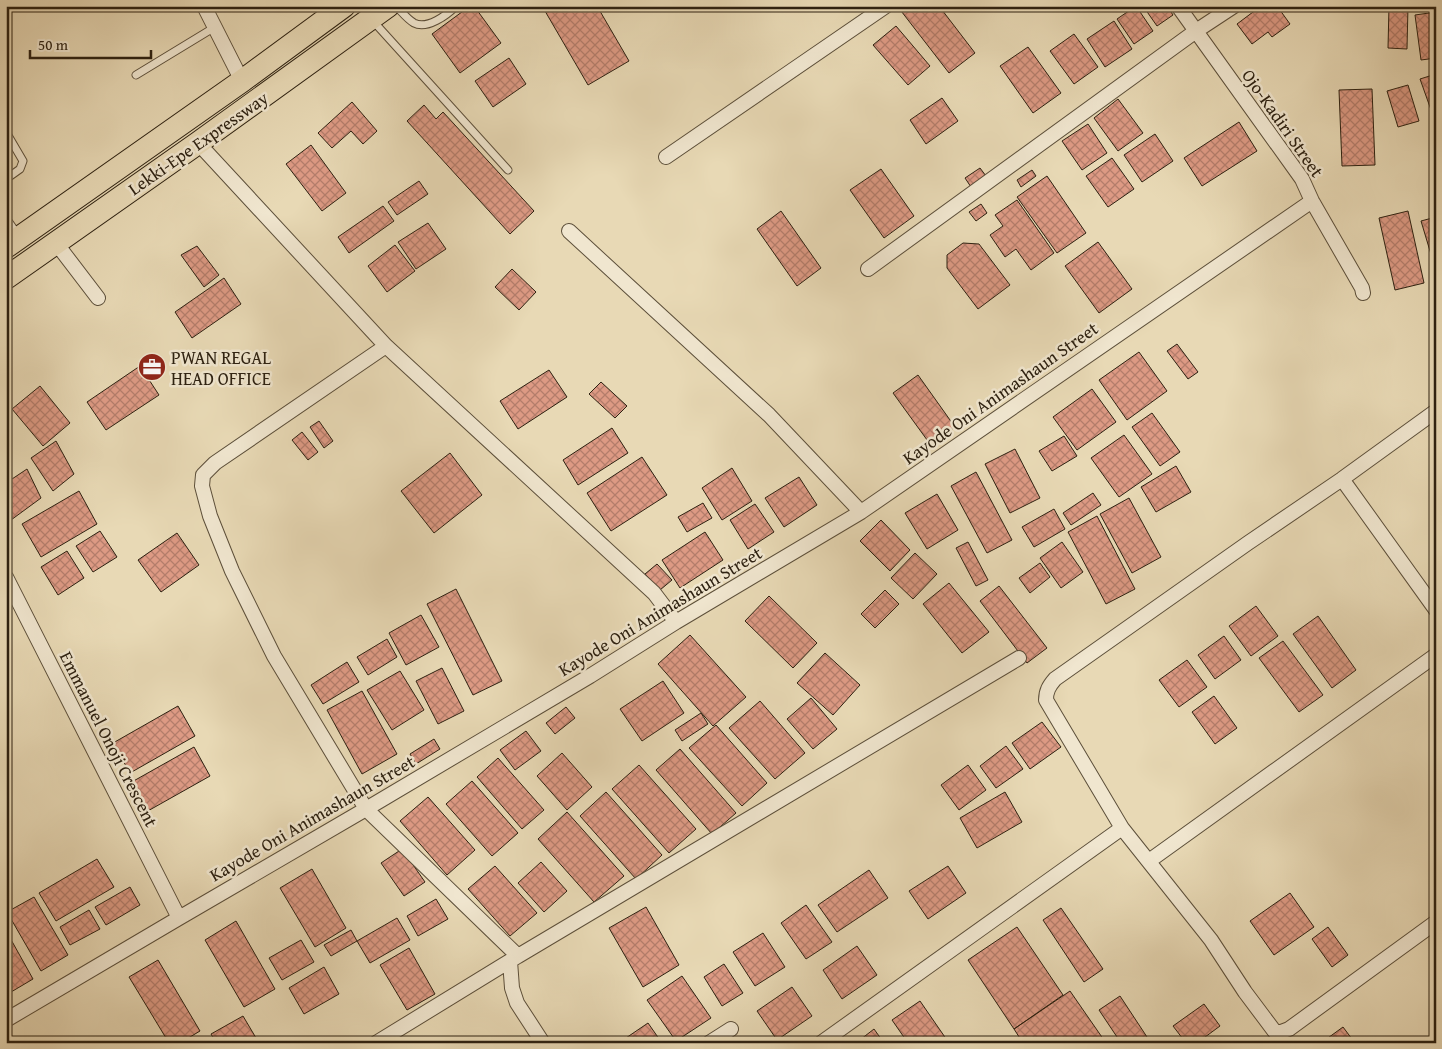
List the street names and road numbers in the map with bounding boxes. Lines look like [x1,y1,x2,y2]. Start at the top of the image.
street label: Ojo-Kadiri Street [1236,63,1331,183]
street label: Lekki-Epe Expressway [122,84,274,202]
street label: Kayode Oni Animashaun Street [897,315,1104,471]
street label: Kayode Oni Animashaun Street [553,539,768,683]
street label: Emmanuel Onoji Crescent [53,647,165,832]
street label: Kayode Oni Animashaun Street [204,748,420,888]

